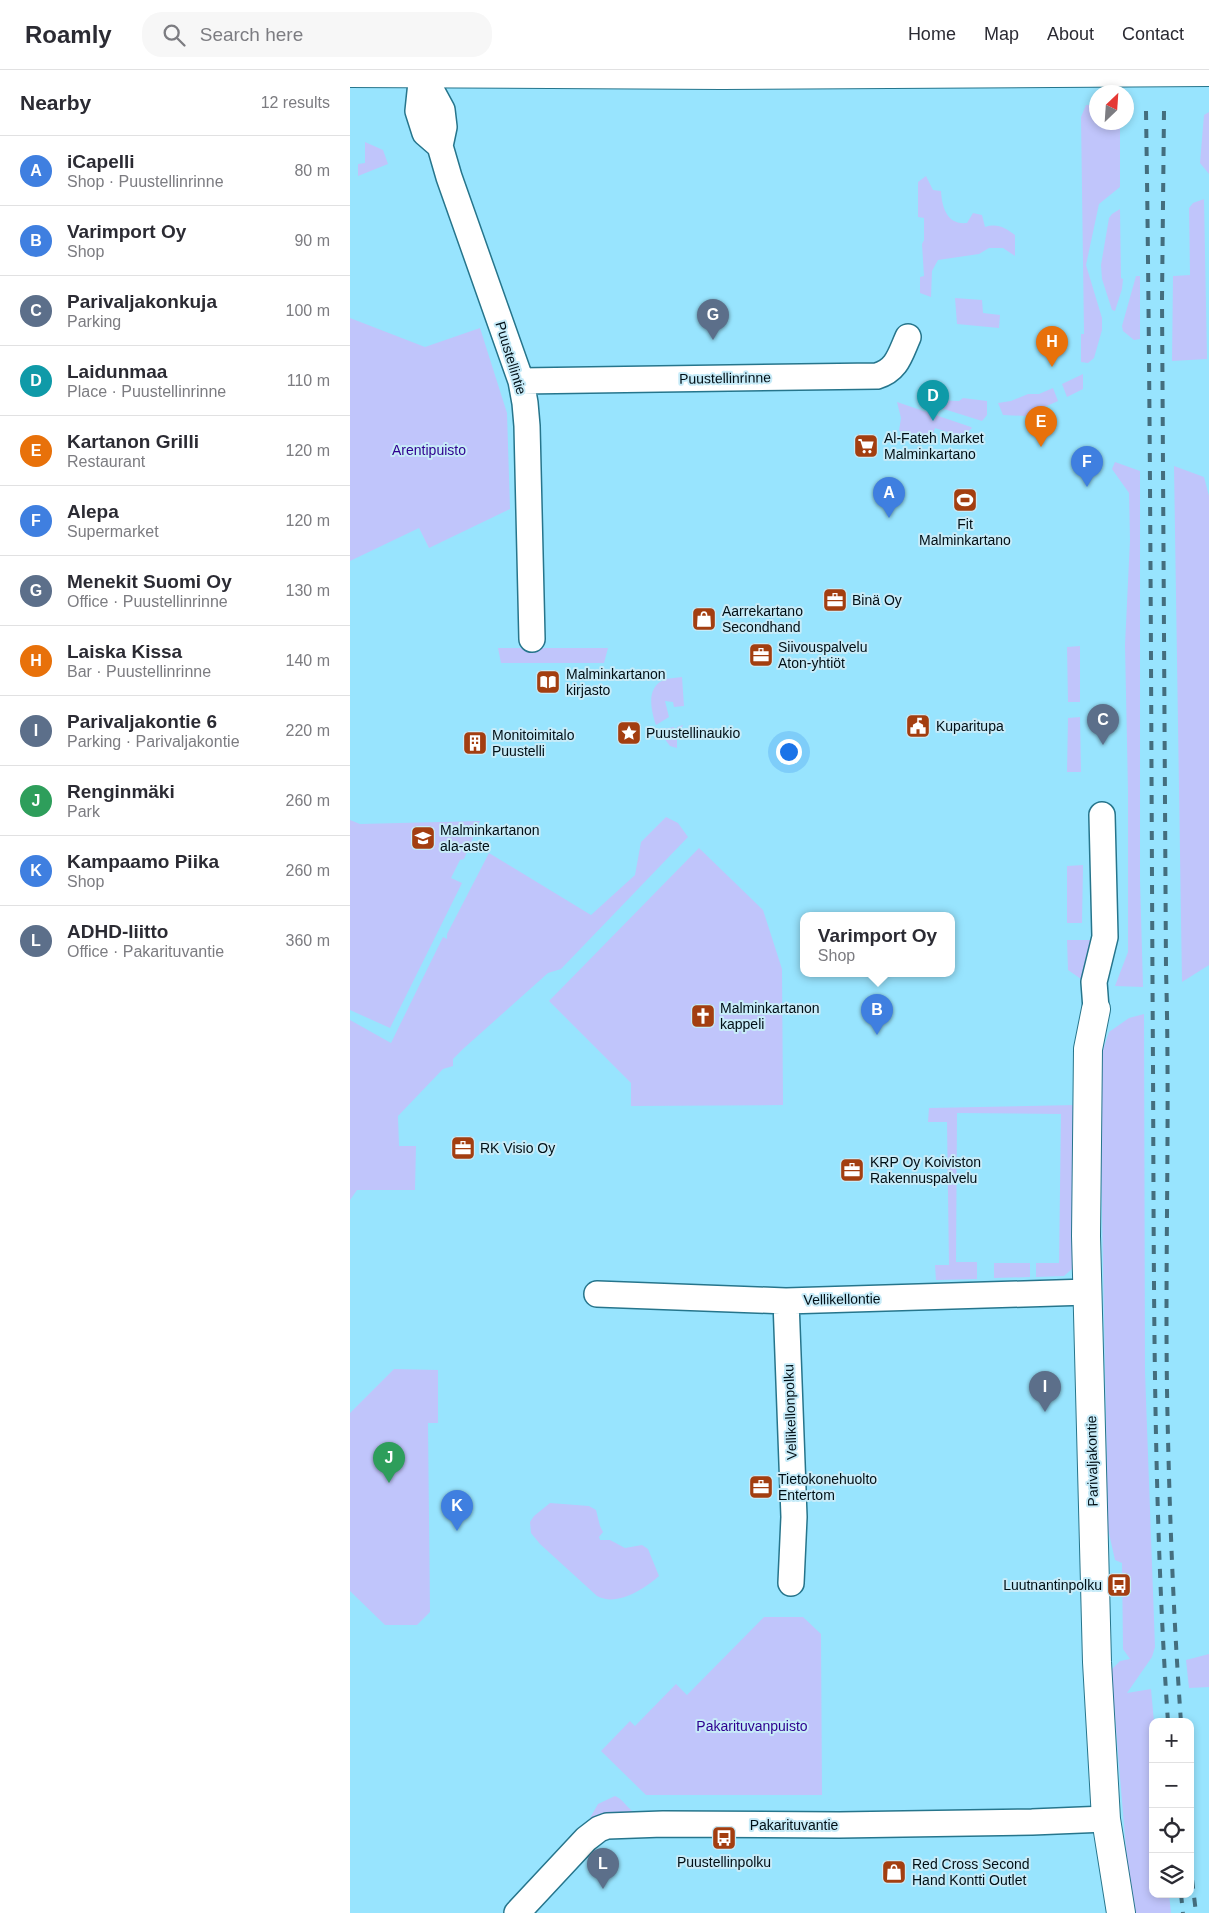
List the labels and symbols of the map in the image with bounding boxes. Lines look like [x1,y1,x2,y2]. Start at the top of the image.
north arrow [1089,85,1134,130]
pin: G [697,299,729,340]
street label: Puustellintie [492,320,530,397]
pin: H [1036,326,1068,367]
street label: Puustellinrinne [679,369,771,387]
pin: D [917,380,949,421]
pin: E [1025,406,1057,447]
place label: Al-Fateh Market Malminkartano [884,430,984,462]
supermarket icon: Al-Fateh Market Malminkartano [853,433,879,459]
park label: Arentipuisto [392,442,466,458]
pin: F [1071,446,1103,487]
pin: A [873,477,905,518]
sports icon: Fit Malminkartano [952,487,978,513]
place label: Fit Malminkartano [919,516,1011,548]
office icon: Binä Oy [822,587,848,613]
place label: Binä Oy [852,592,902,608]
place label: Aarrekartano Secondhand [722,603,803,635]
shop icon: Aarrekartano Secondhand [691,606,717,632]
place label: Siivouspalvelu Aton-yhtiöt [778,639,868,671]
office icon: Siivouspalvelu Aton-yhtiöt [748,642,774,668]
place label: Malminkartanon kirjasto [566,666,666,698]
library icon: Malminkartanon kirjasto [535,669,561,695]
pin: C [1087,704,1119,745]
public building icon: Kuparitupa [905,713,931,739]
place label: Kuparitupa [936,718,1004,734]
place icon: Puustellinaukio [616,720,642,746]
place label: Puustellinaukio [646,725,740,741]
place label: Monitoimitalo Puustelli [492,727,575,759]
building icon: Monitoimitalo Puustelli [462,730,488,756]
your location [776,739,802,765]
place label: Malminkartanon ala-aste [440,822,540,854]
school or university icon: Malminkartanon ala-aste [410,825,436,851]
pin: B [861,994,893,1035]
place label: Malminkartanon kappeli [720,1000,820,1032]
church icon: Malminkartanon kappeli [690,1003,716,1029]
office icon: RK Visio Oy [450,1135,476,1161]
place label: RK Visio Oy [480,1140,555,1156]
place label: KRP Oy Koiviston Rakennuspalvelu [870,1154,981,1186]
office icon: KRP Oy Koiviston Rakennuspalvelu [839,1157,865,1183]
street label: Vellikellontie [803,1290,881,1308]
street label: Vellikellonpolku [780,1364,800,1460]
pin: I [1029,1371,1061,1412]
street label: Parivaljakontie [1083,1415,1101,1507]
pin: J [373,1442,405,1483]
place label: Tietokonehuolto Entertom [778,1471,877,1503]
office icon: Tietokonehuolto Entertom [748,1474,774,1500]
pin: K [441,1490,473,1531]
bus stop icon: Luutnantinpolku [1106,1572,1132,1598]
place label: Luutnantinpolku [1003,1577,1102,1593]
park label: Pakarituvanpuisto [696,1718,808,1734]
street label: Pakarituvantie [750,1817,839,1833]
bus stop icon: Puustellinpolku [711,1825,737,1851]
pin: L [587,1848,619,1889]
place label: Puustellinpolku [677,1854,771,1870]
place label: Red Cross Second Hand Kontti Outlet [912,1856,1030,1888]
shop icon: Red Cross Second Hand Kontti Outlet [881,1859,907,1885]

